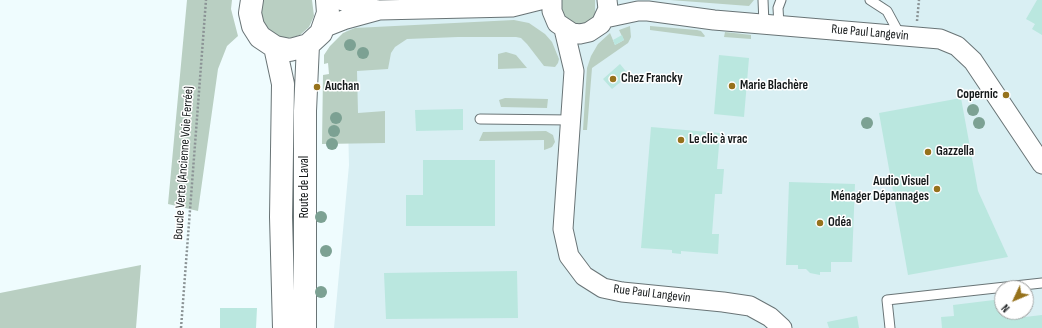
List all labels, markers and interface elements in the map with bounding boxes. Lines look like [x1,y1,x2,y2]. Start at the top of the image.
street label: Rue Paul Langevin [831,22,909,44]
place label: Chez Francky [621,71,683,87]
marker: Chez Francky [608,74,618,84]
place label: Marie Blachère [740,78,808,94]
place label: Auchan [325,79,359,95]
marker: Marie Blachère [727,81,737,91]
marker: Auchan [312,82,322,92]
street label: Boucle Verte (Ancienne Voie Ferrée) [171,86,197,240]
place label: Copernic [957,87,998,103]
marker: Copernic [1001,90,1011,100]
place label: Le clic à vrac [689,132,747,148]
marker: Le clic à vrac [676,135,686,145]
place label: Gazzella [936,144,974,160]
marker: Gazzella [923,147,933,157]
street label: Route de Laval [297,156,313,218]
place label: Audio Visuel Ménager Dépannages [831,174,929,205]
marker: Audio Visuel Ménager Dépannages [932,184,942,194]
place label: Odéa [828,215,851,231]
marker: Odéa [815,218,825,228]
north arrow [994,280,1034,320]
street label: Rue Paul Langevin [613,282,691,306]
text: N [999,301,1012,315]

